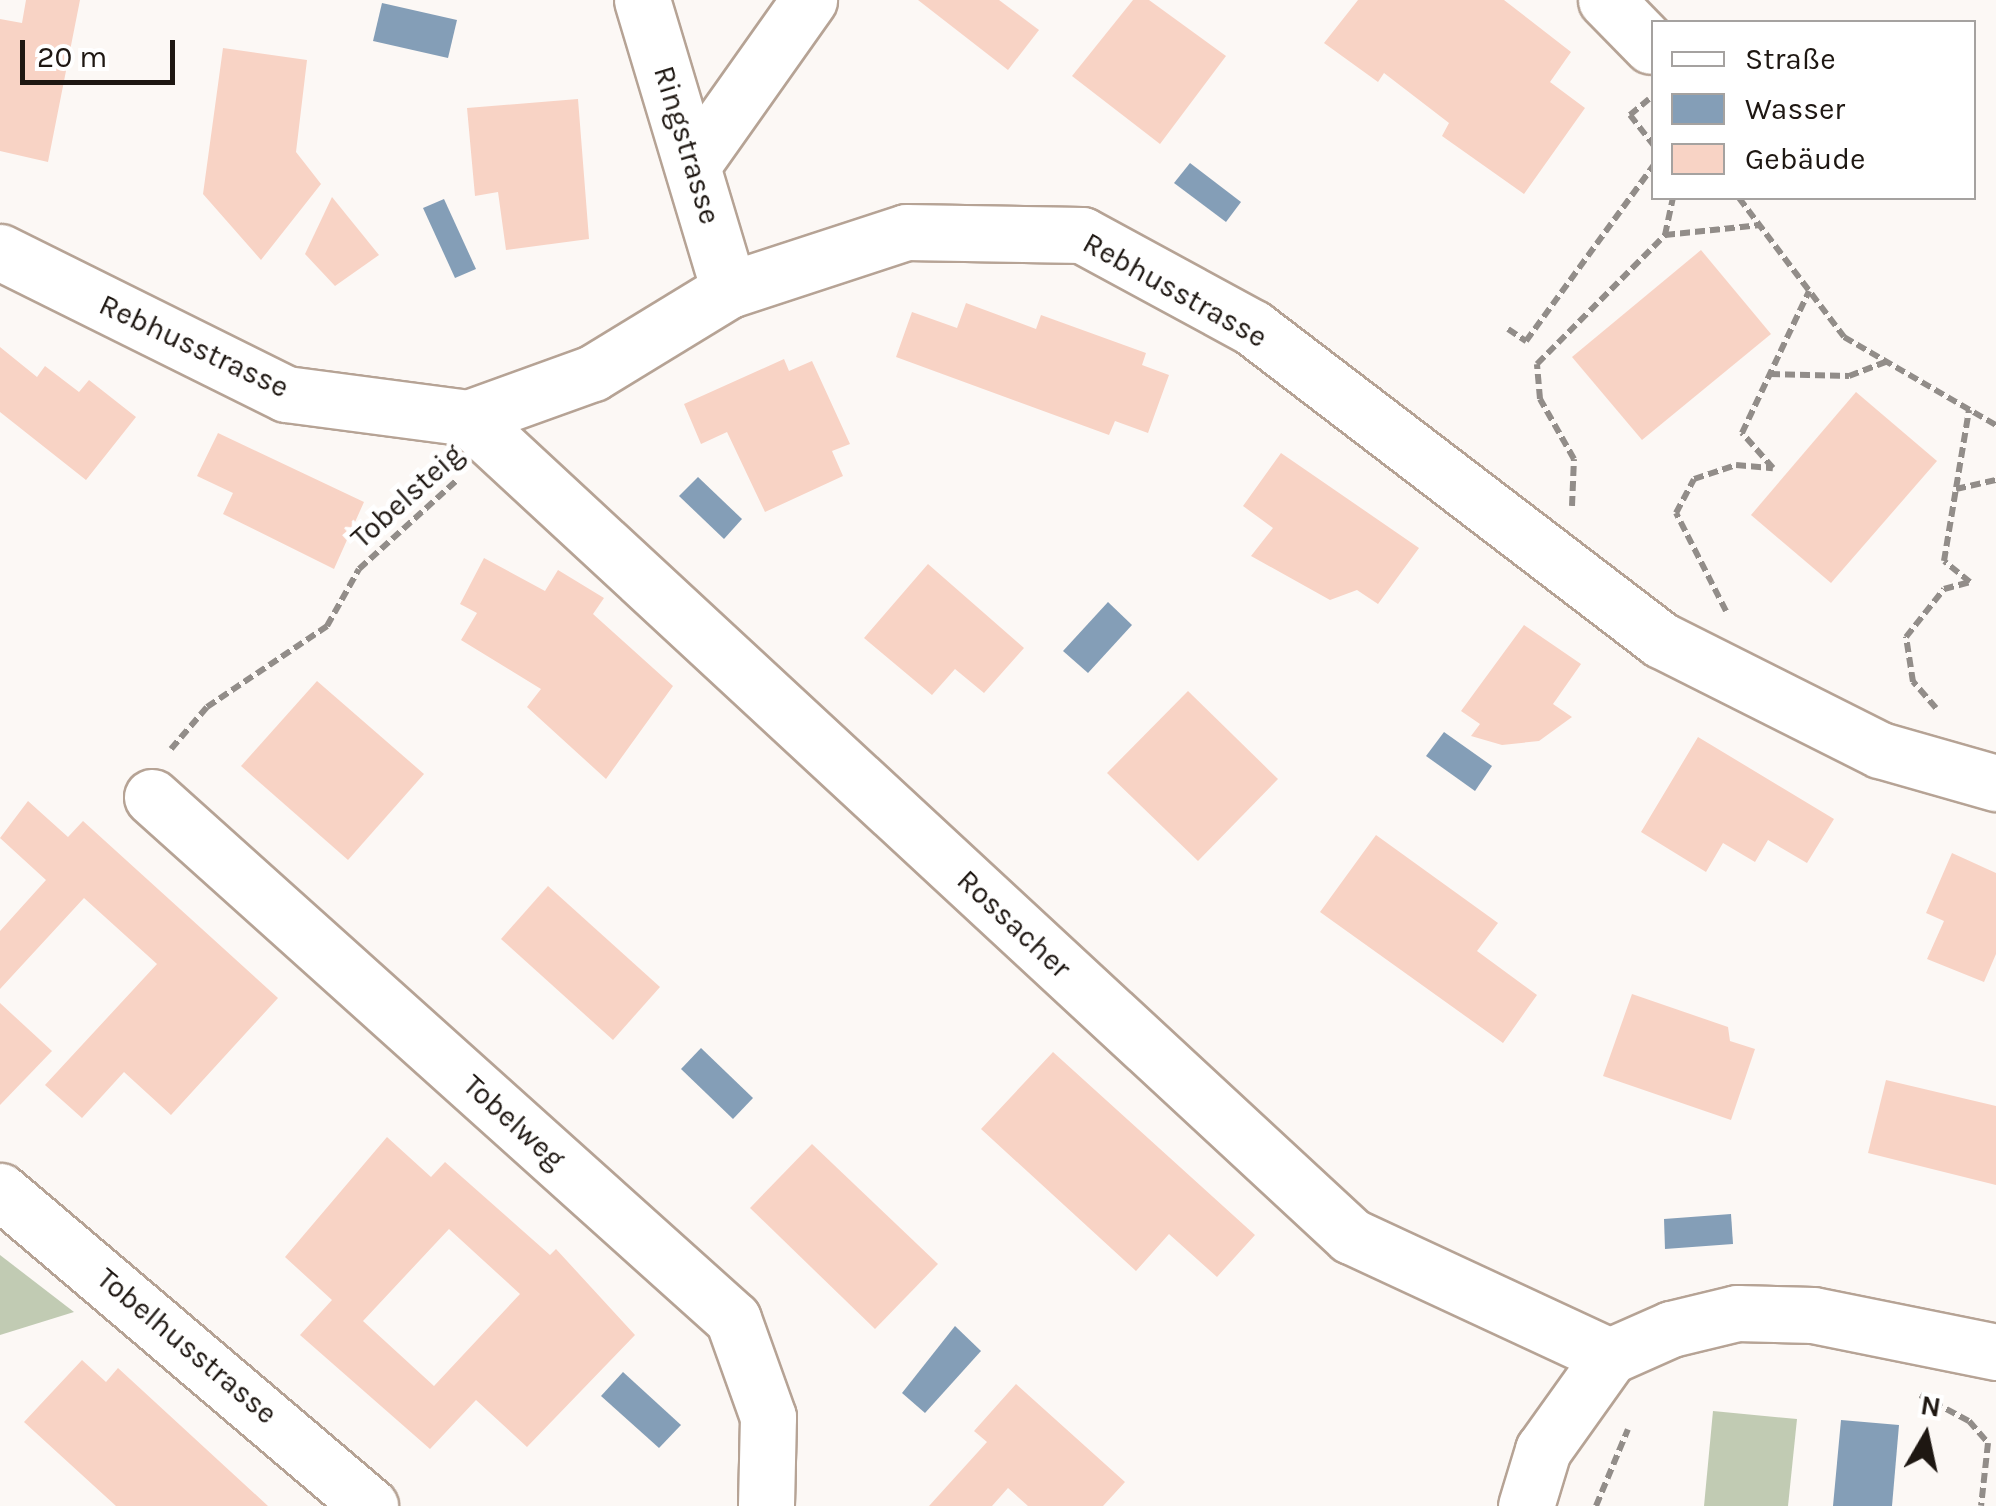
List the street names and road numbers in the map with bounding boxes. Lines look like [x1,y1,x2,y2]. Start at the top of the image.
street label: Ringstrasse [646,61,728,229]
street label: Rebhusstrasse [1077,225,1273,355]
street label: Rebhusstrasse [94,286,294,406]
street label: Tobelsteig [343,436,471,556]
street label: Rossacher [950,862,1078,986]
street label: Tobelweg [456,1067,572,1177]
street label: Tobelhusstrasse [90,1260,284,1432]

